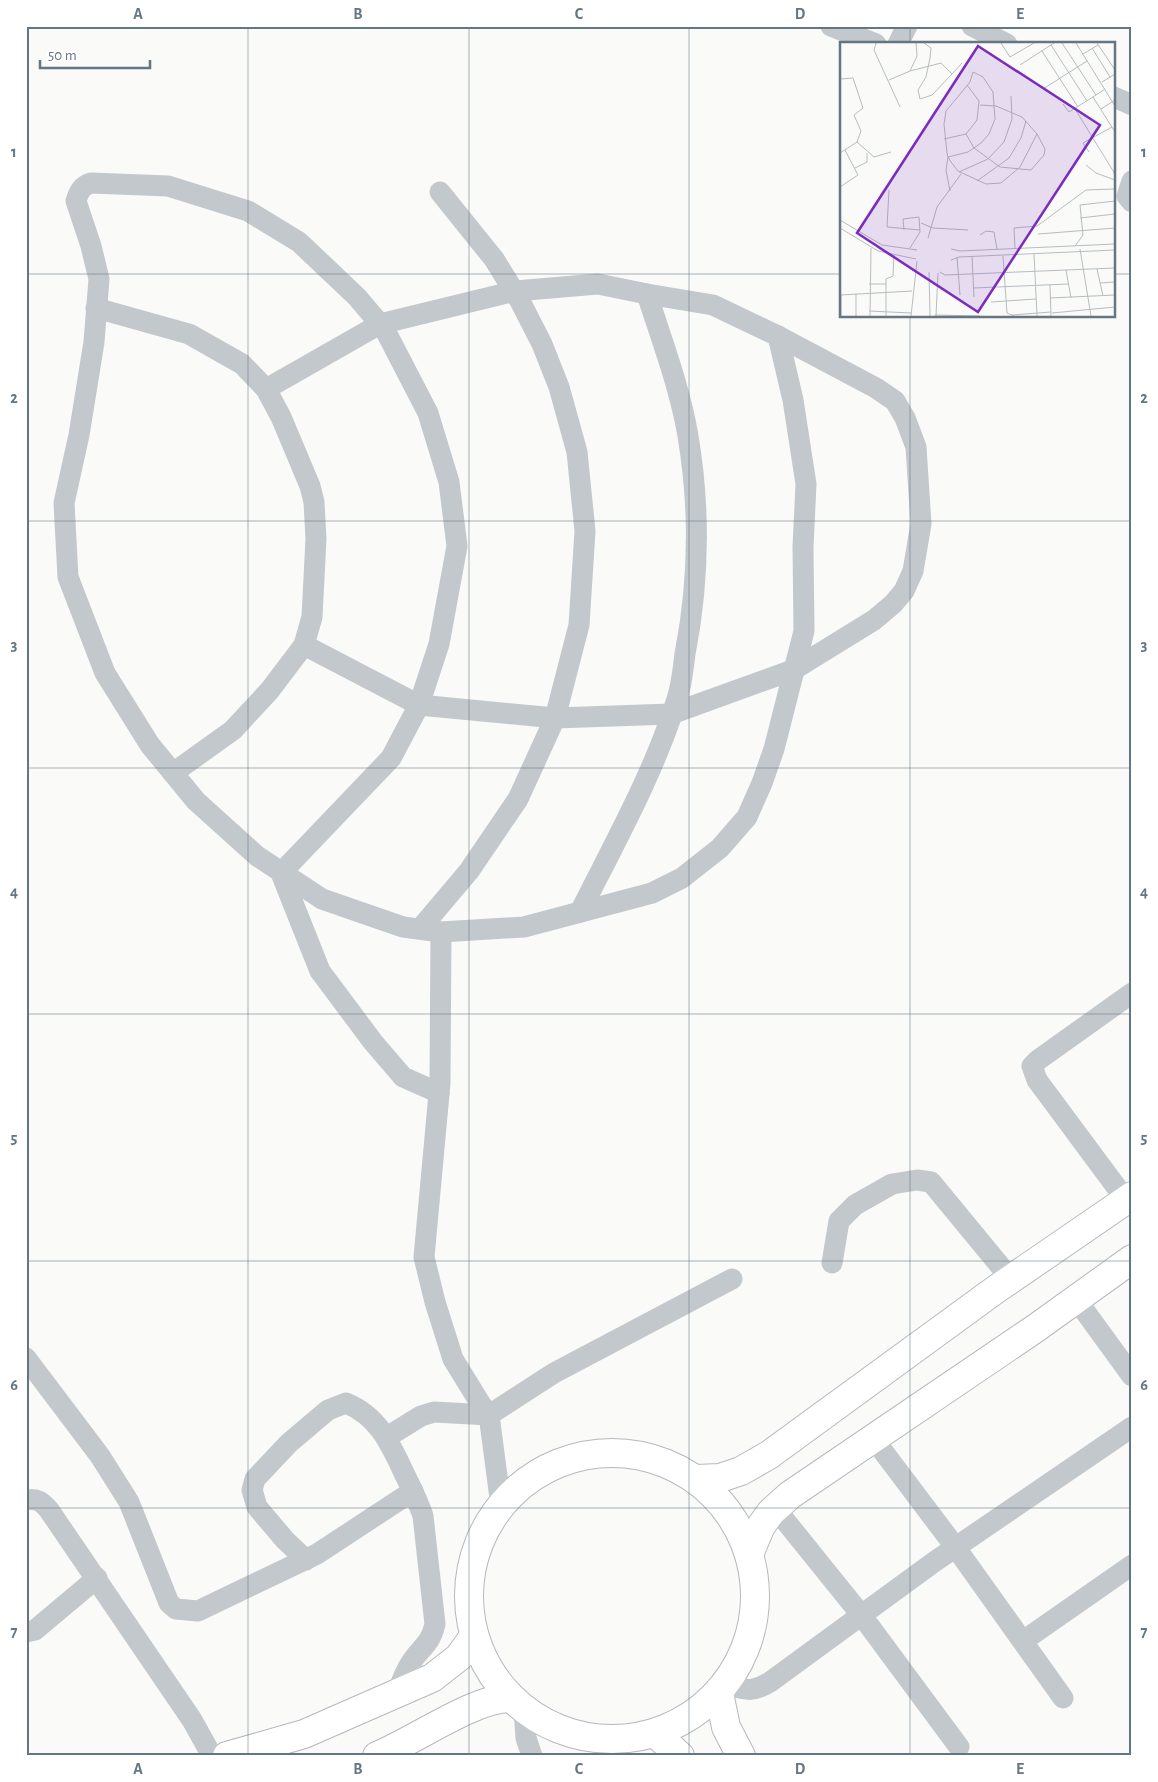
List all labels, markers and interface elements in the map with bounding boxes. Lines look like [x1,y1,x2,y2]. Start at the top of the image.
text: A [133,6,143,22]
text: B [353,6,363,22]
text: C [575,6,584,22]
text: D [795,6,806,22]
text: E [1016,6,1024,22]
scale bar [40,38,150,70]
inset map [840,42,1116,318]
text: 50 m [48,48,77,63]
text: 1 [11,144,17,160]
text: 1 [1141,144,1147,160]
text: 2 [10,390,18,406]
text: 2 [1140,390,1148,406]
text: 3 [11,637,18,653]
text: 3 [1141,637,1148,653]
text: 4 [10,884,18,900]
text: 4 [1140,884,1148,900]
text: 5 [11,1130,18,1146]
text: 5 [1141,1130,1148,1146]
text: 6 [10,1377,18,1393]
text: 6 [1140,1377,1148,1393]
text: 7 [11,1624,18,1640]
text: 7 [1141,1624,1148,1640]
text: A [133,1761,143,1777]
text: B [353,1761,363,1777]
text: C [575,1761,584,1777]
text: D [795,1761,806,1777]
text: E [1016,1761,1024,1777]

